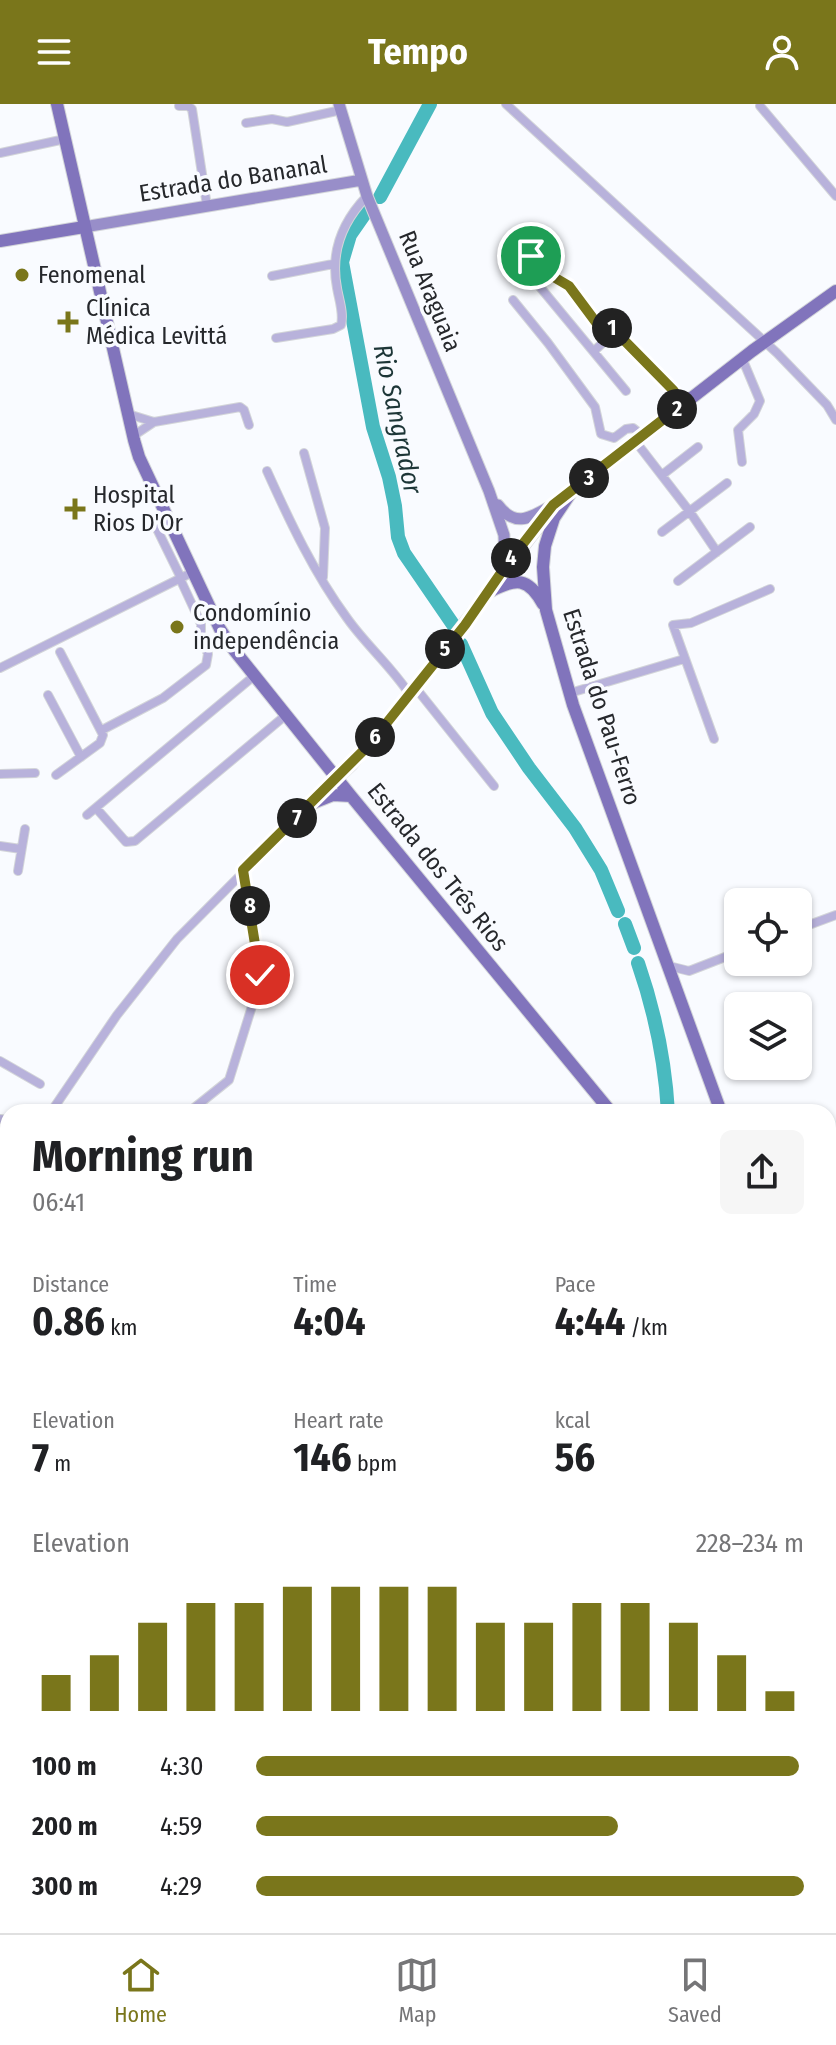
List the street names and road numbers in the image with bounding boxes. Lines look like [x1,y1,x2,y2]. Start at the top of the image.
street label: Estrada do Bananal [137,150,329,208]
street label: Rua Araguaia [393,226,467,356]
street label: Estrada do Pau-Ferro [557,605,647,809]
street label: Estrada dos Três Rios [362,777,514,957]

